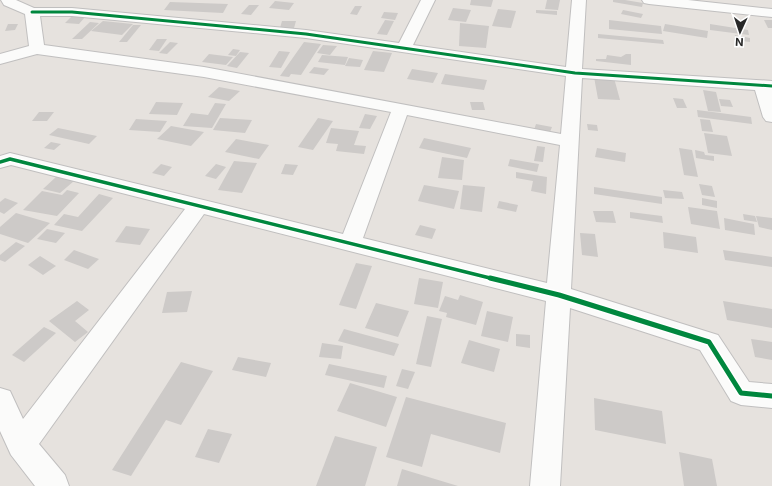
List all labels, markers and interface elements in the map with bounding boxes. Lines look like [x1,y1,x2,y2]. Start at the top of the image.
north arrow [720,12,760,52]
text: N [735,35,744,49]

